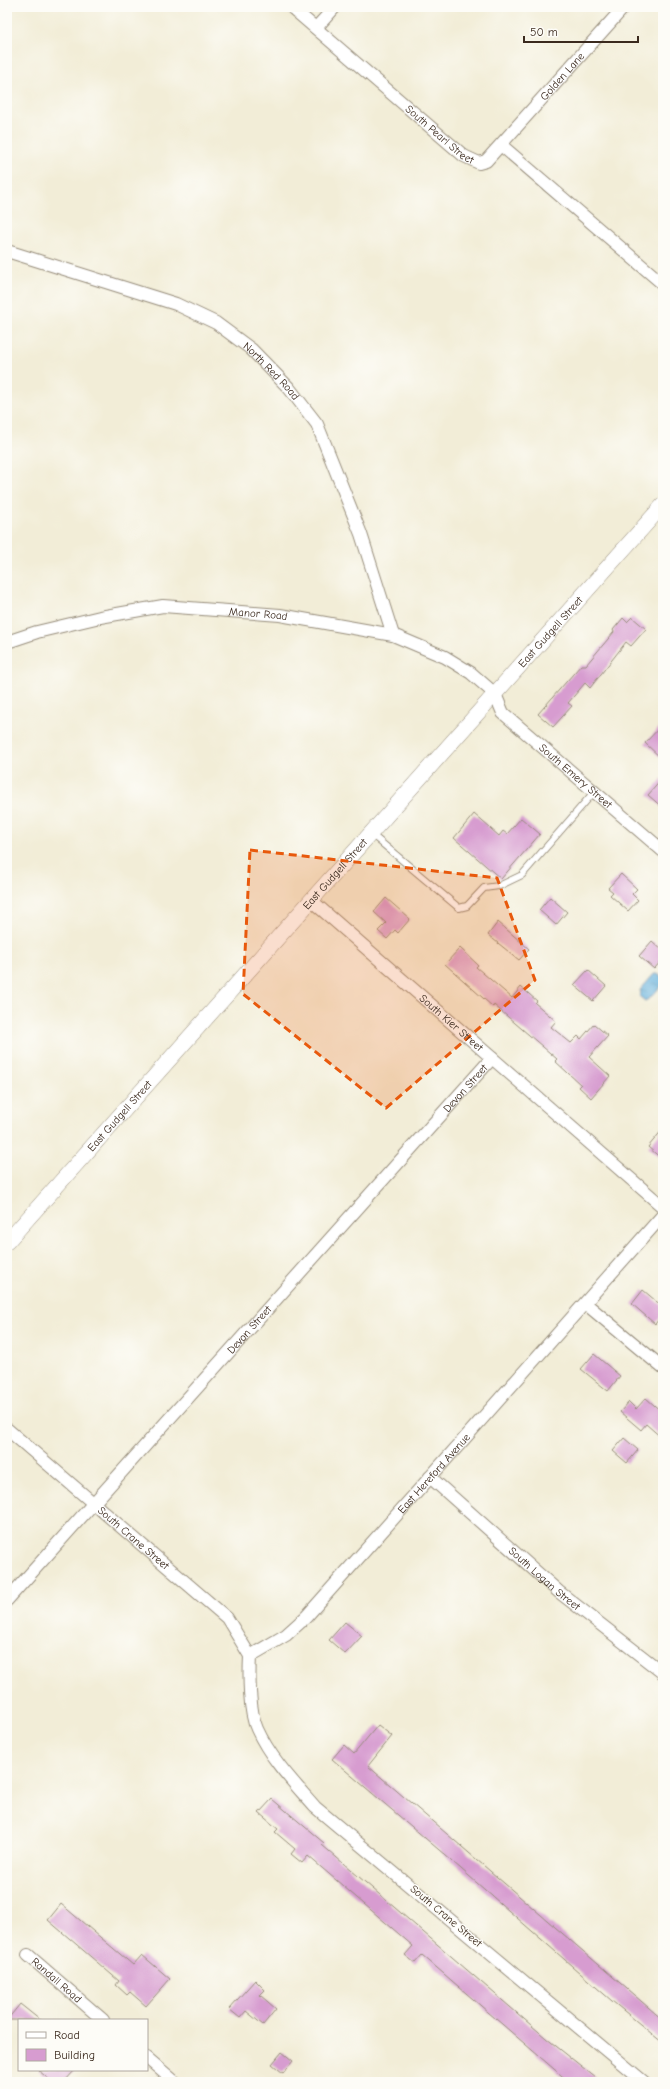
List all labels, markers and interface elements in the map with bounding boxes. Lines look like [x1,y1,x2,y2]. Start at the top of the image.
scale bar [524,18,638,44]
text: 50 m [530,25,558,39]
street label: Golden Lane [537,49,587,103]
street label: South Pearl Street [403,102,477,167]
street label: North Red Road [241,339,302,403]
street label: East Gudgell Street [515,593,586,670]
street label: Manor Road [229,605,289,623]
street label: South Emery Street [537,741,616,811]
street label: East Gudgell Street [300,835,370,912]
street label: South Kier Street [417,991,487,1054]
street label: Devon Street [440,1061,491,1115]
street label: East Gudgell Street [84,1077,155,1154]
street label: Devon Street [224,1302,274,1356]
street label: East Hereford Avenue [395,1430,473,1516]
street label: South Crane Street [95,1504,173,1573]
street label: South Logan Street [506,1544,584,1613]
street label: South Crane Street [407,1882,485,1950]
street label: Randall Road [29,1955,85,2005]
legend [18,2019,148,2071]
text: Road [54,2028,80,2042]
text: Building [54,2048,95,2062]

